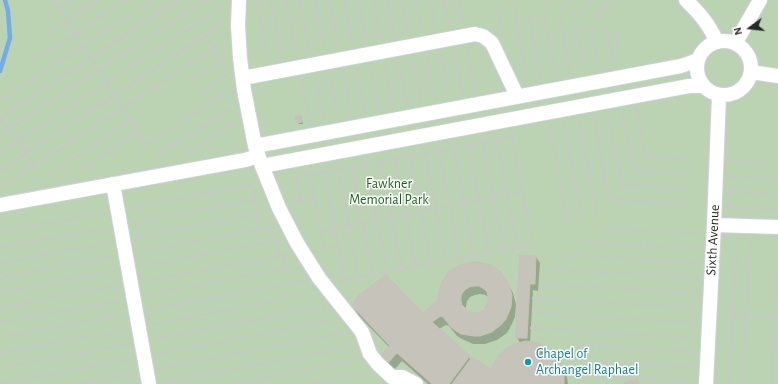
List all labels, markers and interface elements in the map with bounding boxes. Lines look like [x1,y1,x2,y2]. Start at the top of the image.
north arrow [730,8,770,48]
text: N [732,26,744,36]
park label: Fawkner Memorial Park [349,176,429,208]
street label: Sixth Avenue [703,204,723,276]
place label: Chapel of Archangel Raphael [536,346,638,378]
marker: Chapel of Archangel Raphael [523,357,533,367]

